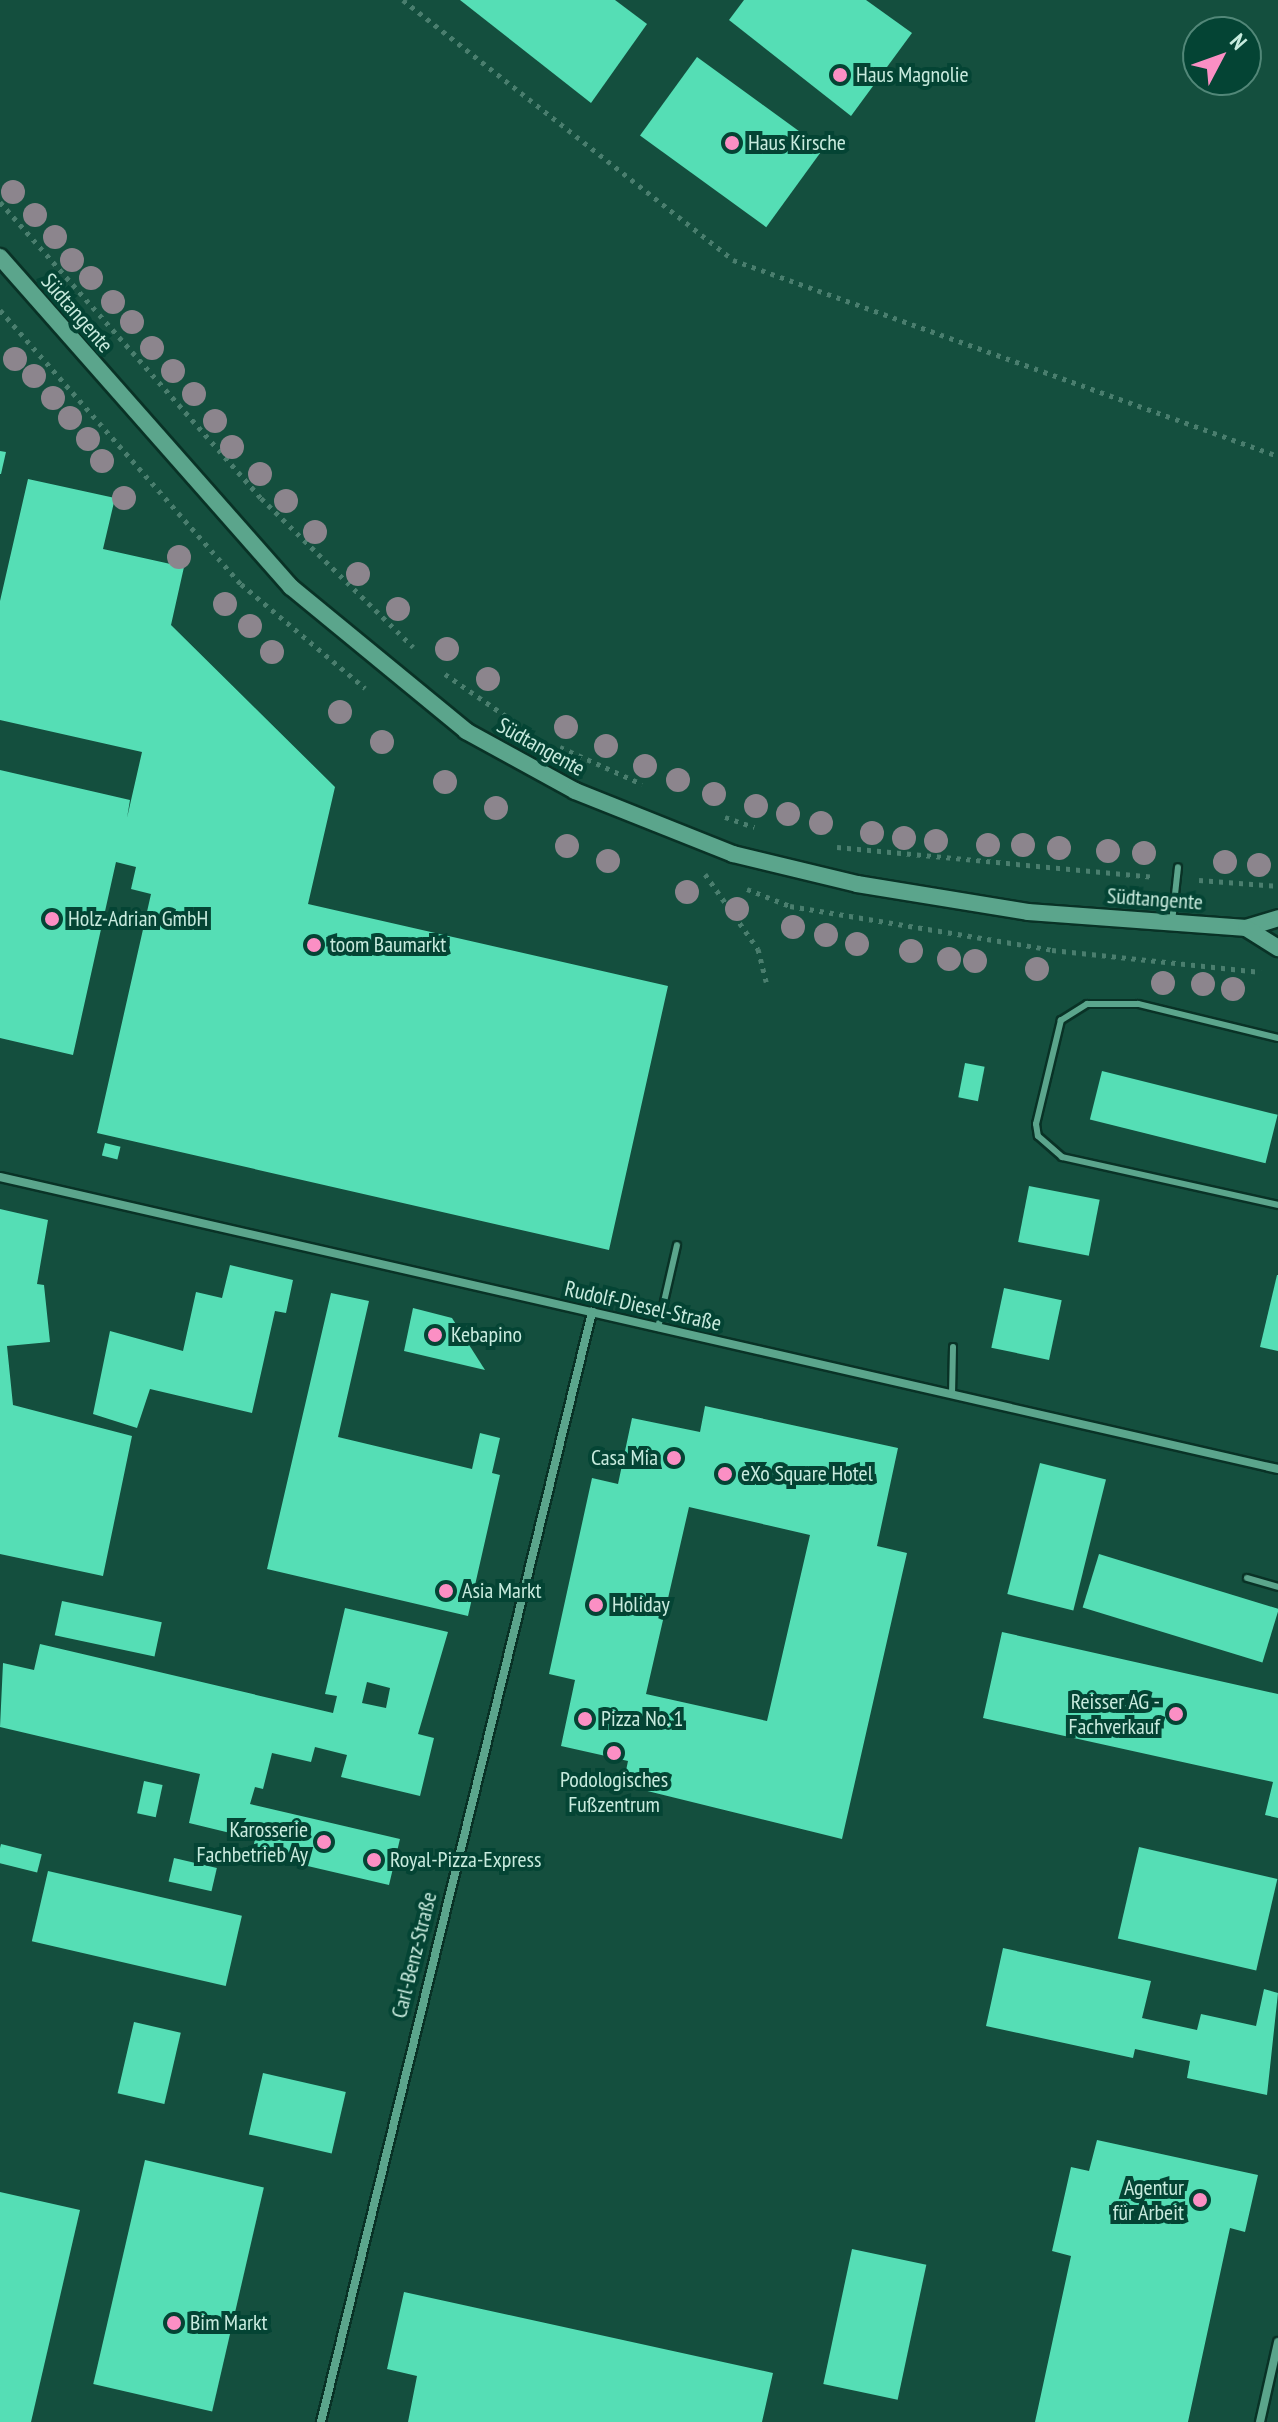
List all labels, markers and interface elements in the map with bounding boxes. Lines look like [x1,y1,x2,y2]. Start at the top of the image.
north arrow [1182,16,1262,96]
text: N [1224,28,1253,55]
place label: Haus Magnolie [856,62,969,88]
marker: Haus Magnolie [831,66,849,84]
place label: Haus Kirsche [748,130,846,156]
marker: Haus Kirsche [723,134,741,152]
street label: Südtangente [35,268,119,358]
street label: Südtangente [493,712,589,782]
street label: Südtangente [1106,882,1204,916]
place label: Holz-Adrian GmbH [68,906,208,932]
marker: Holz-Adrian GmbH [43,910,61,928]
place label: toom Baumarkt [330,932,446,958]
marker: toom Baumarkt [305,936,323,954]
street label: Rudolf-Diesel-Straße [562,1275,724,1337]
place label: Kebapino [451,1322,522,1348]
marker: Kebapino [426,1326,444,1344]
place label: Casa Mia [591,1445,658,1471]
marker: Casa Mia [665,1449,683,1467]
place label: eXo Square Hotel [741,1461,873,1487]
marker: eXo Square Hotel [716,1465,734,1483]
place label: Asia Markt [462,1578,542,1604]
marker: Asia Markt [437,1582,455,1600]
place label: Holiday [612,1592,670,1618]
marker: Holiday [587,1596,605,1614]
place label: Reisser AG - Fachverkauf [1068,1688,1160,1740]
marker: Reisser AG - Fachverkauf [1167,1705,1185,1723]
place label: Pizza No. 1 [601,1706,685,1732]
marker: Pizza No. 1 [576,1710,594,1728]
marker: Podologisches Fußzentrum [605,1744,623,1762]
place label: Podologisches Fußzentrum [560,1766,668,1818]
place label: Karosserie Fachbetrieb Ay [196,1816,308,1868]
marker: Karosserie Fachbetrieb Ay [315,1833,333,1851]
place label: Royal-Pizza-Express [390,1847,541,1873]
marker: Royal-Pizza-Express [365,1851,383,1869]
street label: Carl-Benz-Straße [386,1889,442,2021]
place label: Agentur für Arbeit [1112,2174,1184,2226]
marker: Agentur für Arbeit [1191,2191,1209,2209]
place label: Bim Markt [190,2310,268,2336]
marker: Bim Markt [165,2314,183,2332]

